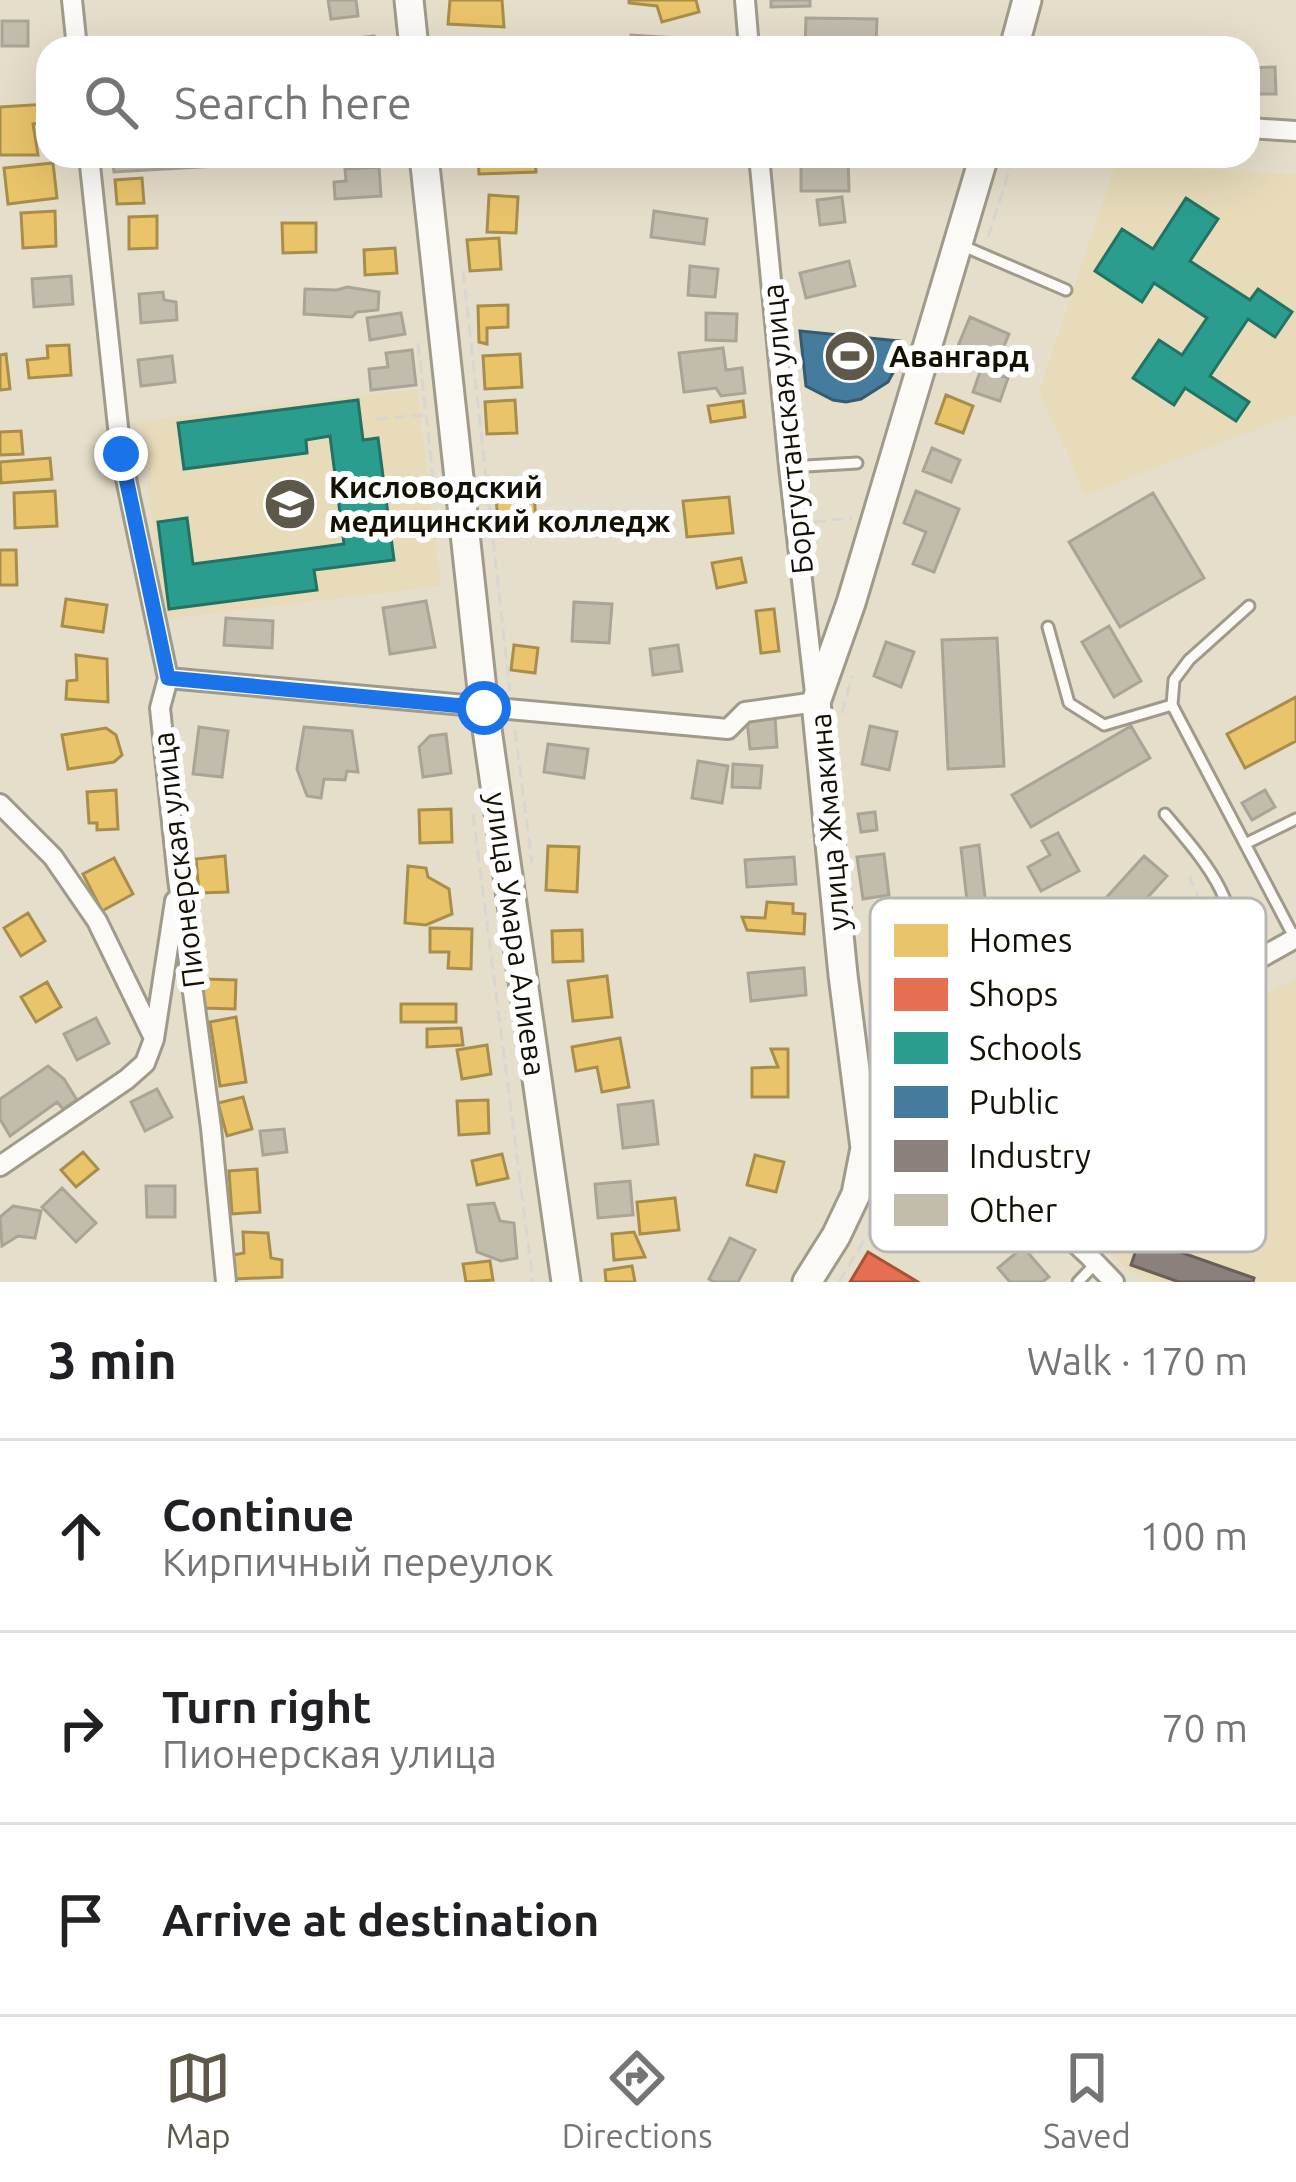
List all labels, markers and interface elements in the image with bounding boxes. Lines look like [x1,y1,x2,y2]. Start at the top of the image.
search box [36,36,1260,168]
icon: search [78,69,144,135]
text: Search here [174,77,412,128]
street label: Боргустанская улица [755,282,819,576]
sports icon: Авангард [822,328,878,384]
place label: Авангард [889,339,1029,373]
route end [94,427,148,481]
place label: Кисловодский медицинский колледж [329,470,671,538]
school or university icon: Кисловодский медицинский колледж [262,476,318,532]
route start [457,681,511,735]
street label: улица Жмакина [803,712,855,932]
street label: Пионерская улица [145,730,211,990]
street label: улица Умара Алиева [479,790,553,1078]
legend [870,898,1266,1252]
text: Homes [969,921,1072,958]
text: Shops [969,975,1058,1012]
text: Schools [969,1029,1082,1066]
text: Public [969,1083,1059,1120]
text: Industry [969,1137,1091,1174]
text: Other [969,1191,1058,1228]
text: 3 min [48,1331,177,1389]
text: Walk · 170 m [1027,1339,1248,1382]
text: Continue [162,1489,354,1540]
icon: ahead [48,1503,114,1569]
text: 100 m [1139,1514,1248,1557]
text: Кирпичный переулок [162,1540,553,1583]
text: Turn right [162,1681,371,1732]
icon: right [48,1695,114,1761]
text: 70 m [1161,1706,1248,1749]
text: Пионерская улица [162,1732,497,1775]
icon: arrive [48,1887,114,1953]
text: Arrive at destination [162,1894,599,1945]
tab: Map [165,2045,231,2154]
tab: Directions [562,2045,712,2154]
tab: Saved [1043,2045,1131,2154]

